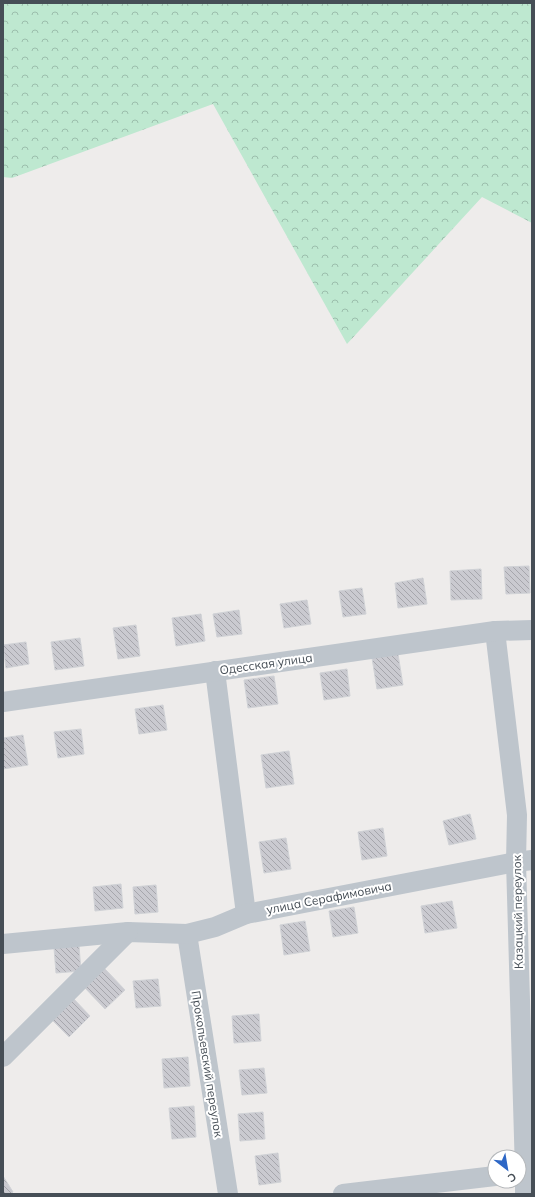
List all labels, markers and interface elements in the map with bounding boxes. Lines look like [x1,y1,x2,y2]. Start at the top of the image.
street label: Одесская улица [218,650,313,677]
street label: Казацкий переулок [509,854,526,969]
street label: улица Серафимовича [265,878,393,917]
street label: Прокопьевский переулок [188,990,227,1139]
north arrow [487,1149,527,1189]
text: С [505,1170,519,1186]

